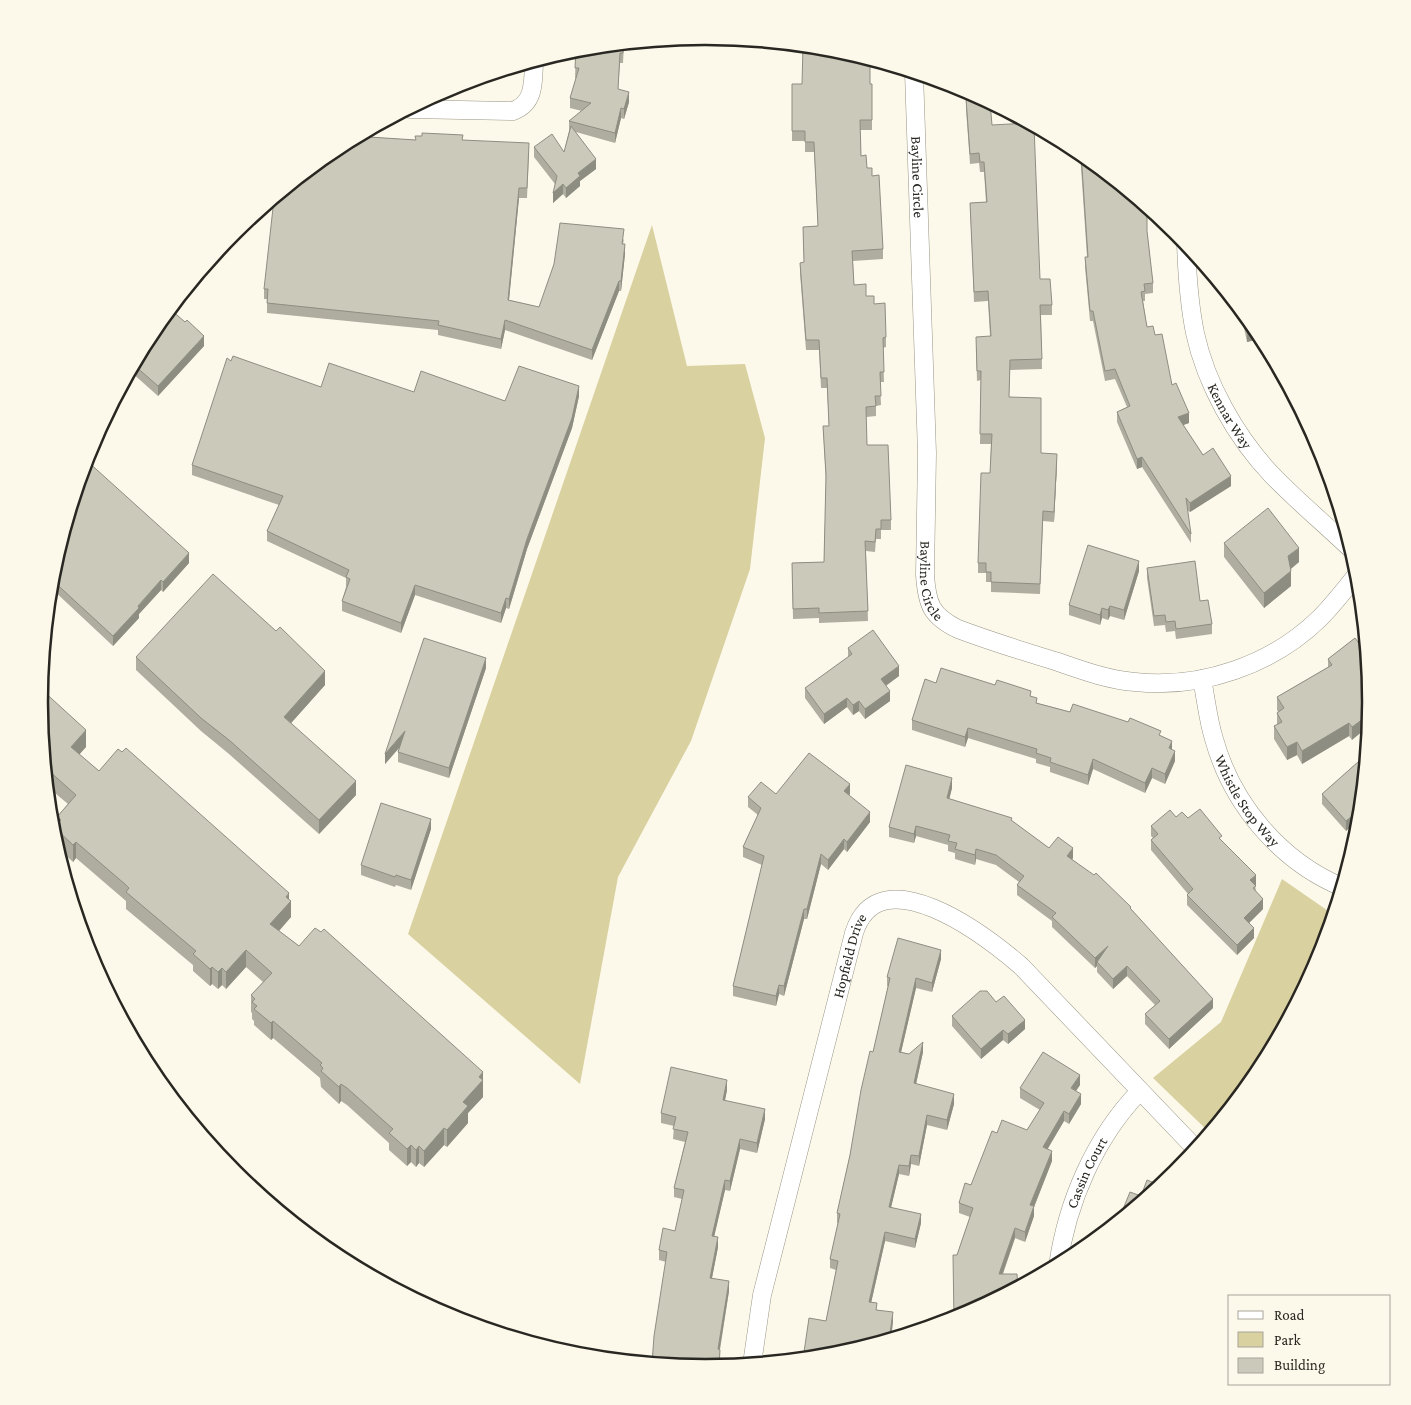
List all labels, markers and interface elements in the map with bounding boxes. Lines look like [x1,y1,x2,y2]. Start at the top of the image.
street label: Bayline Circle [908,136,927,219]
street label: Kennar Way [1205,381,1255,453]
street label: Bayline Circle [916,541,947,624]
street label: Whistle Stop Way [1212,753,1283,851]
street label: Hopfield Drive [830,910,870,1000]
street label: Cassin Court [1064,1133,1111,1211]
legend [1228,1295,1391,1385]
text: Road [1274,1307,1305,1323]
text: Park [1274,1332,1301,1348]
text: Building [1274,1357,1325,1374]

